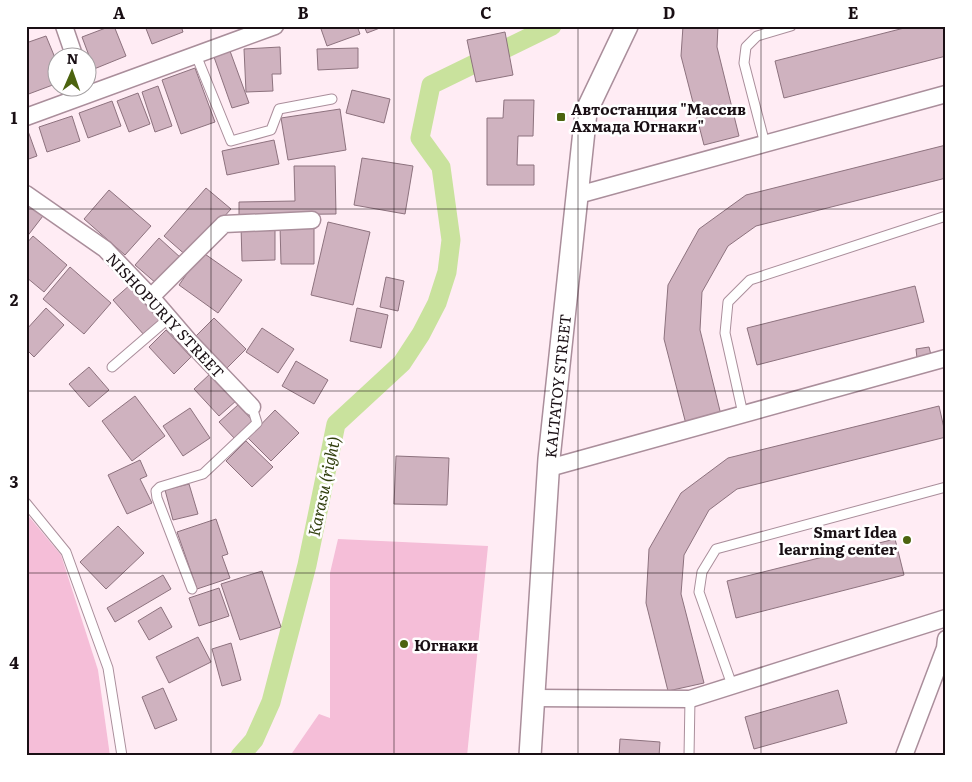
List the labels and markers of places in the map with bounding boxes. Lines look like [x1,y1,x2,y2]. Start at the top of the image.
place label: Автостанция "Массив Ахмада Югнаки" [571,97,746,137]
marker: Автостанция "Массив Ахмада Югнаки" [555,111,567,123]
place label: Smart Idea learning center [779,520,897,560]
marker: Smart Idea learning center [901,534,913,546]
place label: Югнаки [414,633,479,656]
marker: Югнаки [398,638,410,650]

